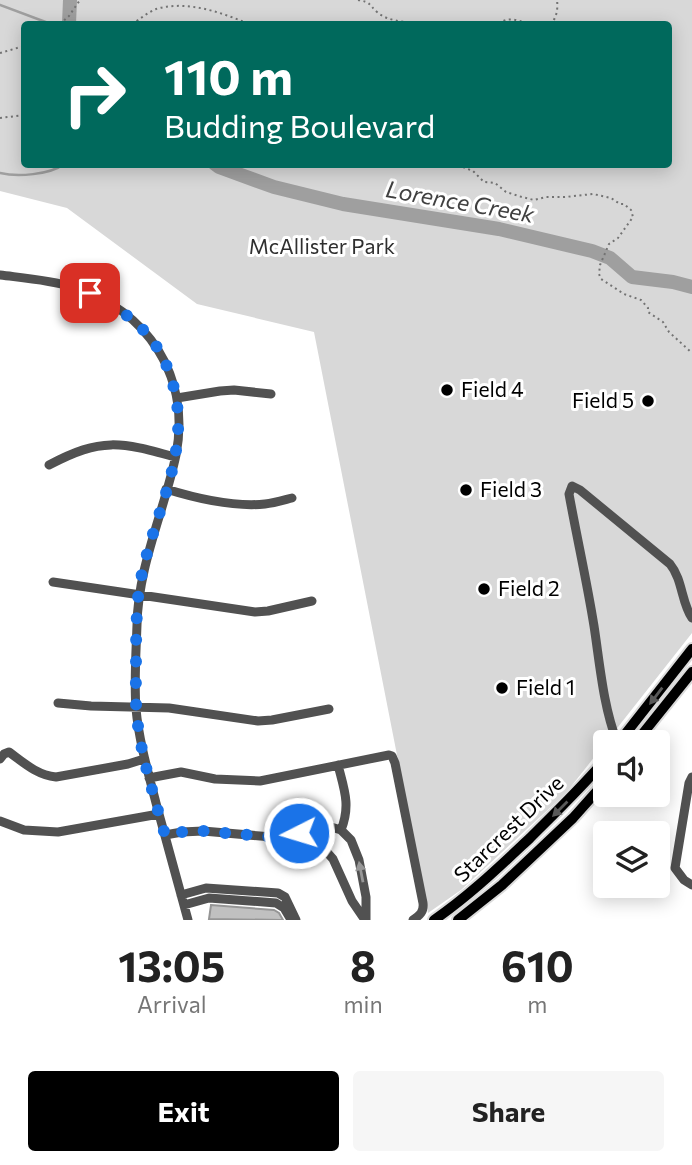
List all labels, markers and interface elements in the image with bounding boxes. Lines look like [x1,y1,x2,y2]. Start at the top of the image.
text: 110 m [164,45,293,105]
icon: right [49,49,140,140]
text: Budding Boulevard [164,105,435,145]
water label: Lorence Creek [384,174,537,228]
park label: McAllister Park [249,233,395,258]
pin [60,263,120,323]
icon: arrive [71,274,109,312]
place label: Field 4 [461,376,524,401]
marker: Field 4 [439,382,455,398]
place label: Field 5 [572,387,634,412]
marker: Field 5 [640,393,656,409]
place label: Field 3 [480,476,542,501]
marker: Field 3 [458,482,474,498]
place label: Field 2 [498,575,560,600]
marker: Field 2 [476,581,492,597]
place label: Field 1 [516,674,575,699]
marker: Field 1 [494,680,510,696]
one-way arrow [650,687,664,705]
map controls [593,730,670,898]
button: sound [593,730,670,807]
street label: Starcrest Drive [448,770,568,886]
position arrow [262,796,336,870]
one-way arrow [551,800,568,817]
button: layers [593,821,670,898]
one-way arrow [356,861,367,883]
text: 13:05 [118,939,225,991]
text: 8 [350,939,376,991]
text: 610 [501,939,574,991]
text: Arrival [137,990,207,1018]
text: min [343,990,383,1018]
text: m [527,990,547,1018]
button: Exit [28,1071,339,1151]
button: Share [353,1071,664,1151]

